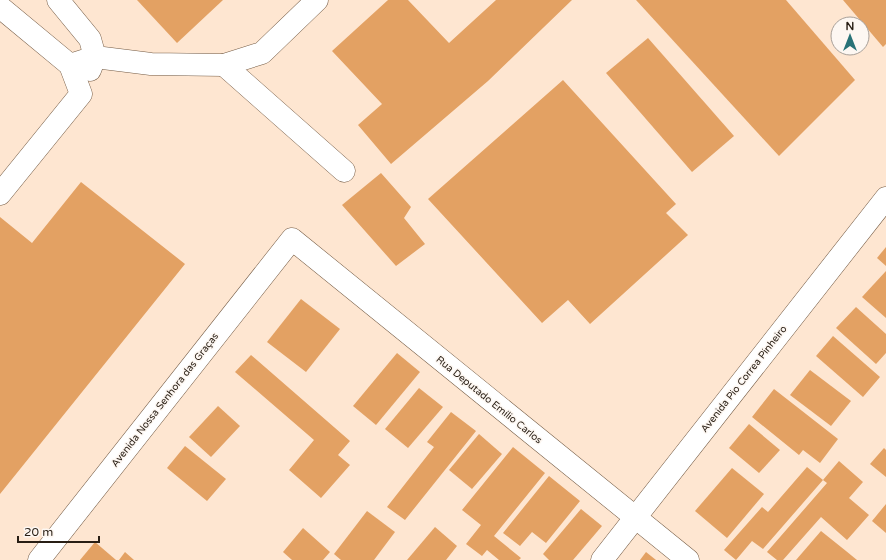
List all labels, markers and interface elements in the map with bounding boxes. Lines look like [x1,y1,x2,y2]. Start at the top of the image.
north arrow [830,16,870,56]
text: N [846,20,854,33]
street label: Avenida Pio Correa Pinheiro [699,323,789,435]
street label: Avenida Nossa Senhora das Graças [109,330,221,470]
street label: Rua Deputado Emílio Carlos [434,354,544,447]
scale bar [18,518,99,544]
text: 20 m [24,525,53,539]

